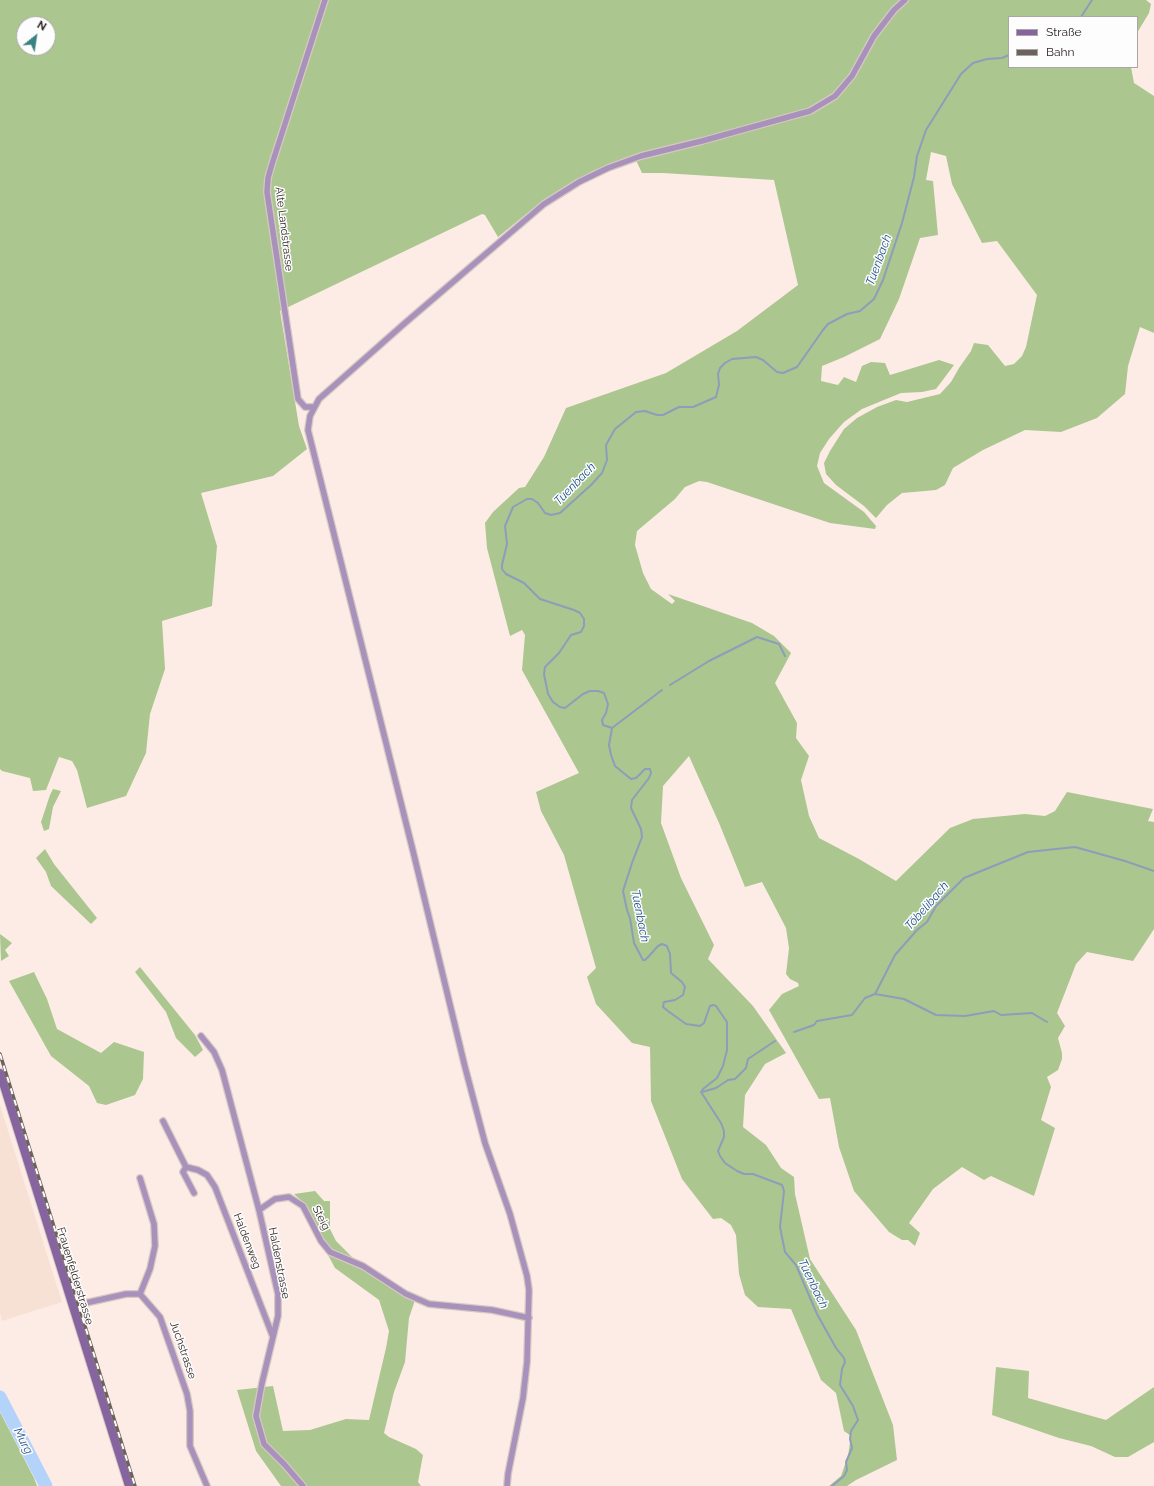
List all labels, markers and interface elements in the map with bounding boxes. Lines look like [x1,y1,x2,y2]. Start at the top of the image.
north arrow [16,16,56,56]
legend [1008,16,1138,68]
text: N [35,18,49,34]
text: Straße [1046,25,1082,39]
text: Bahn [1046,45,1075,59]
street label: Alte Landstrasse [272,186,296,272]
water label: Tuenbach [863,232,895,288]
water label: Tuenbach [551,460,599,508]
water label: Töbelibach [902,879,952,933]
water label: Tuenbach [628,888,652,944]
street label: Steig [309,1204,333,1232]
street label: Haldenweg [230,1211,264,1271]
street label: Frauenfelderstrasse [54,1226,96,1326]
street label: Haldenstrasse [266,1226,292,1300]
water label: Tuenbach [795,1257,831,1311]
street label: Juchstrasse [167,1319,199,1381]
water label: Murg [10,1425,36,1457]

